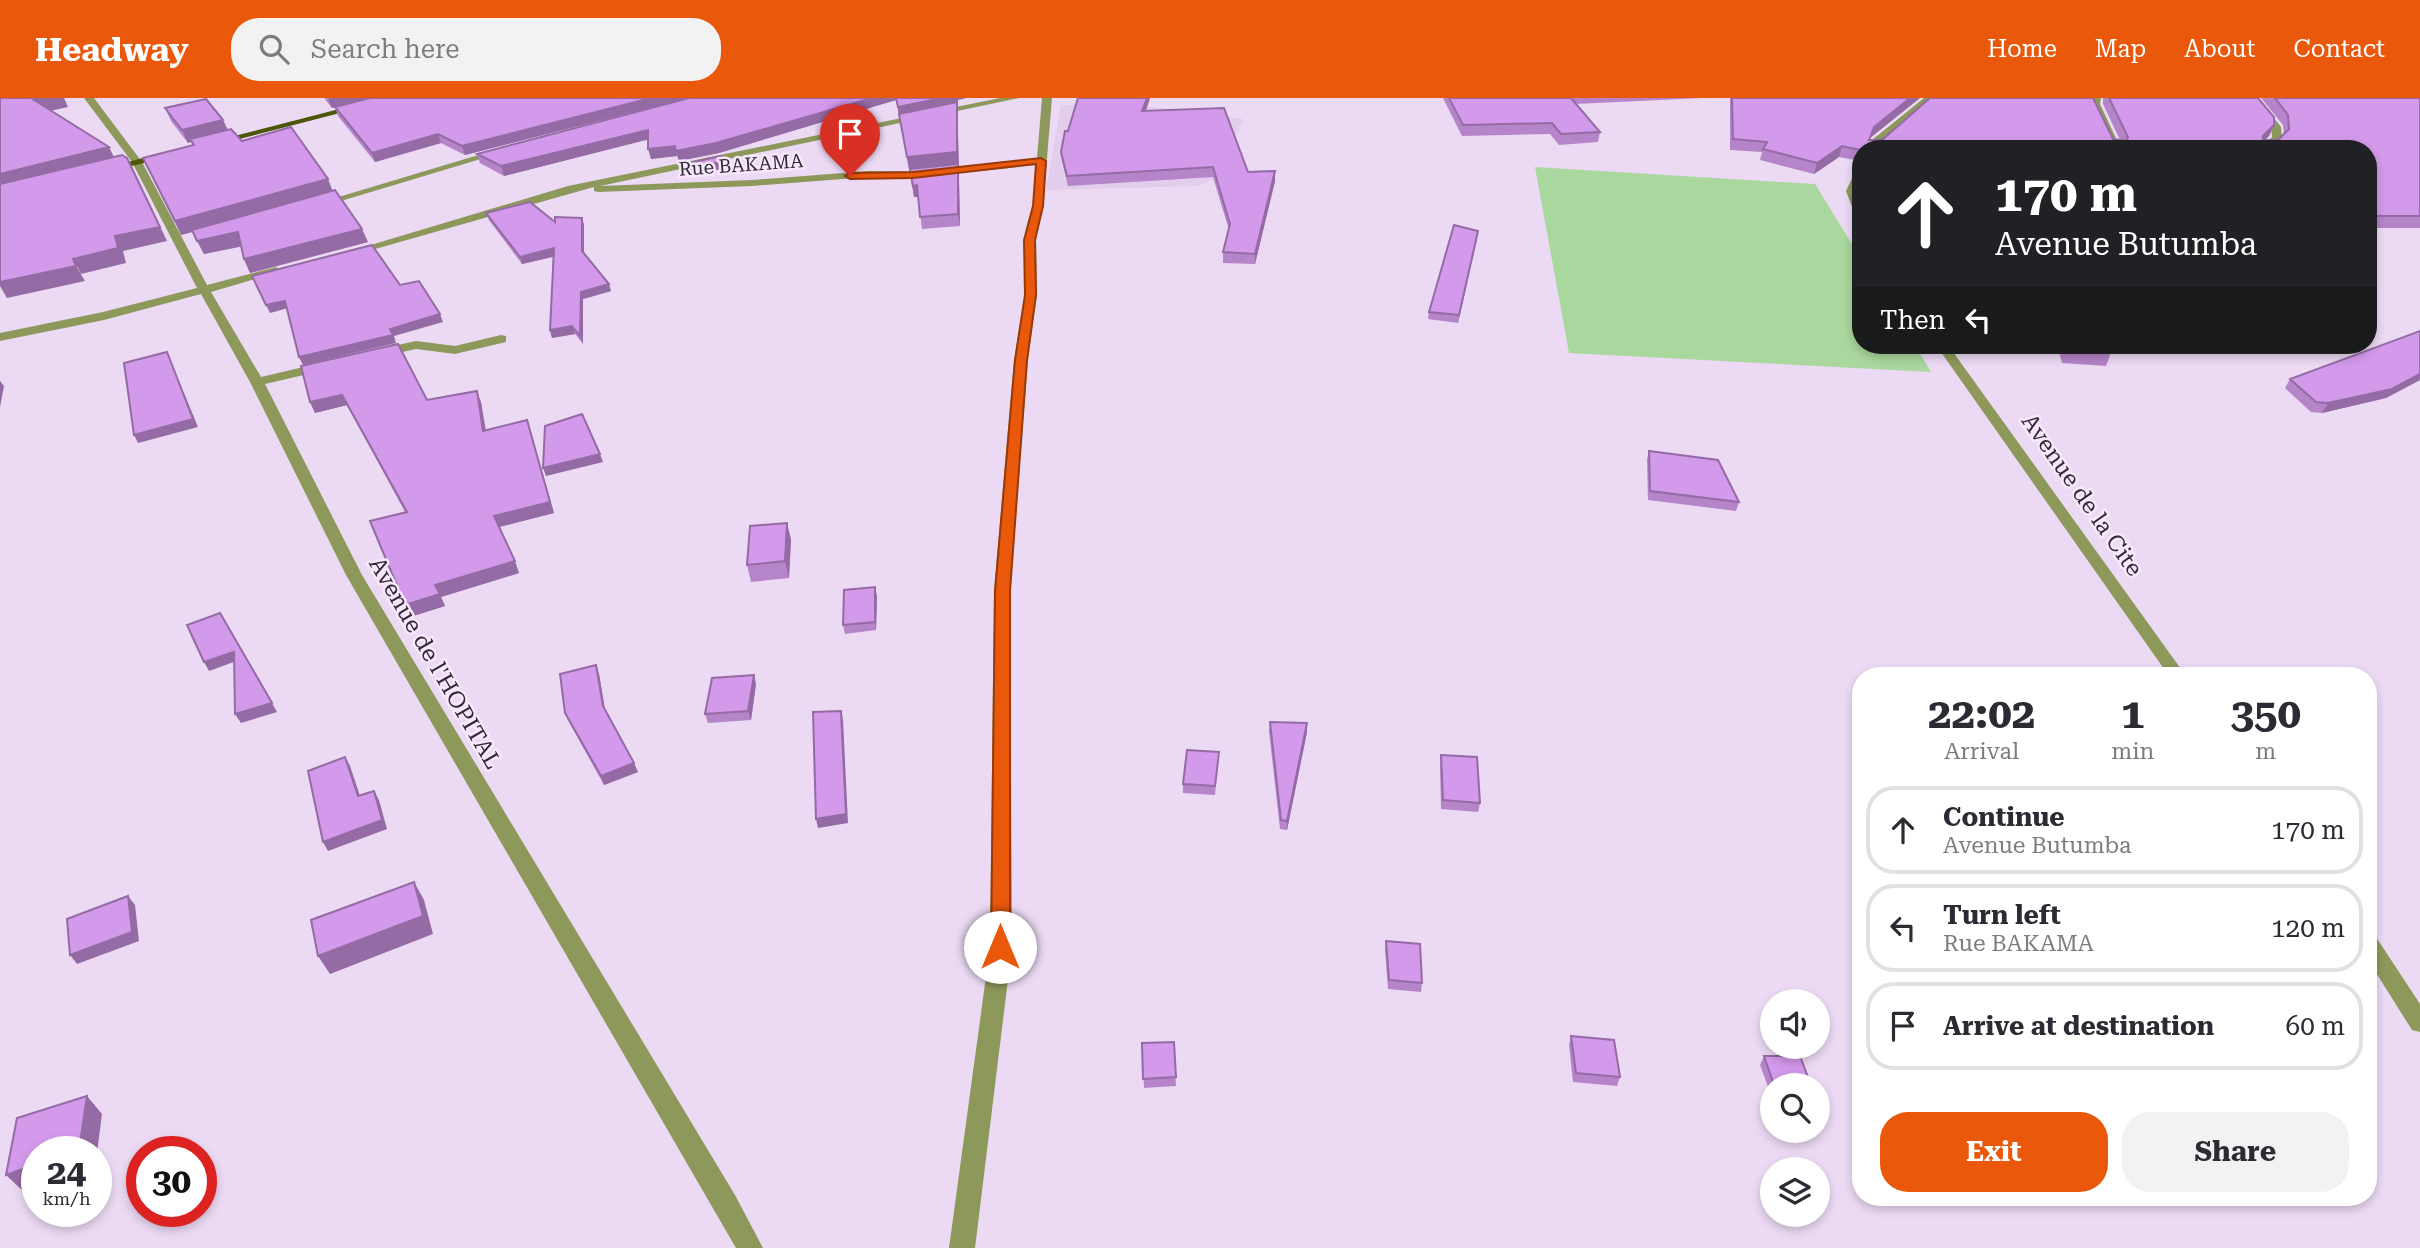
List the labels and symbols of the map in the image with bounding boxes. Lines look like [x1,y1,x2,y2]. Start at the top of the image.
pin [820,104,880,176]
street label: Rue BAKAMA [678,149,805,181]
street label: Avenue de la Cite [2016,409,2148,581]
street label: Avenue de l'HOPITAL [363,552,507,774]
position arrow [963,910,1037,984]
speed limit sign: 30 [126,1136,217,1227]

